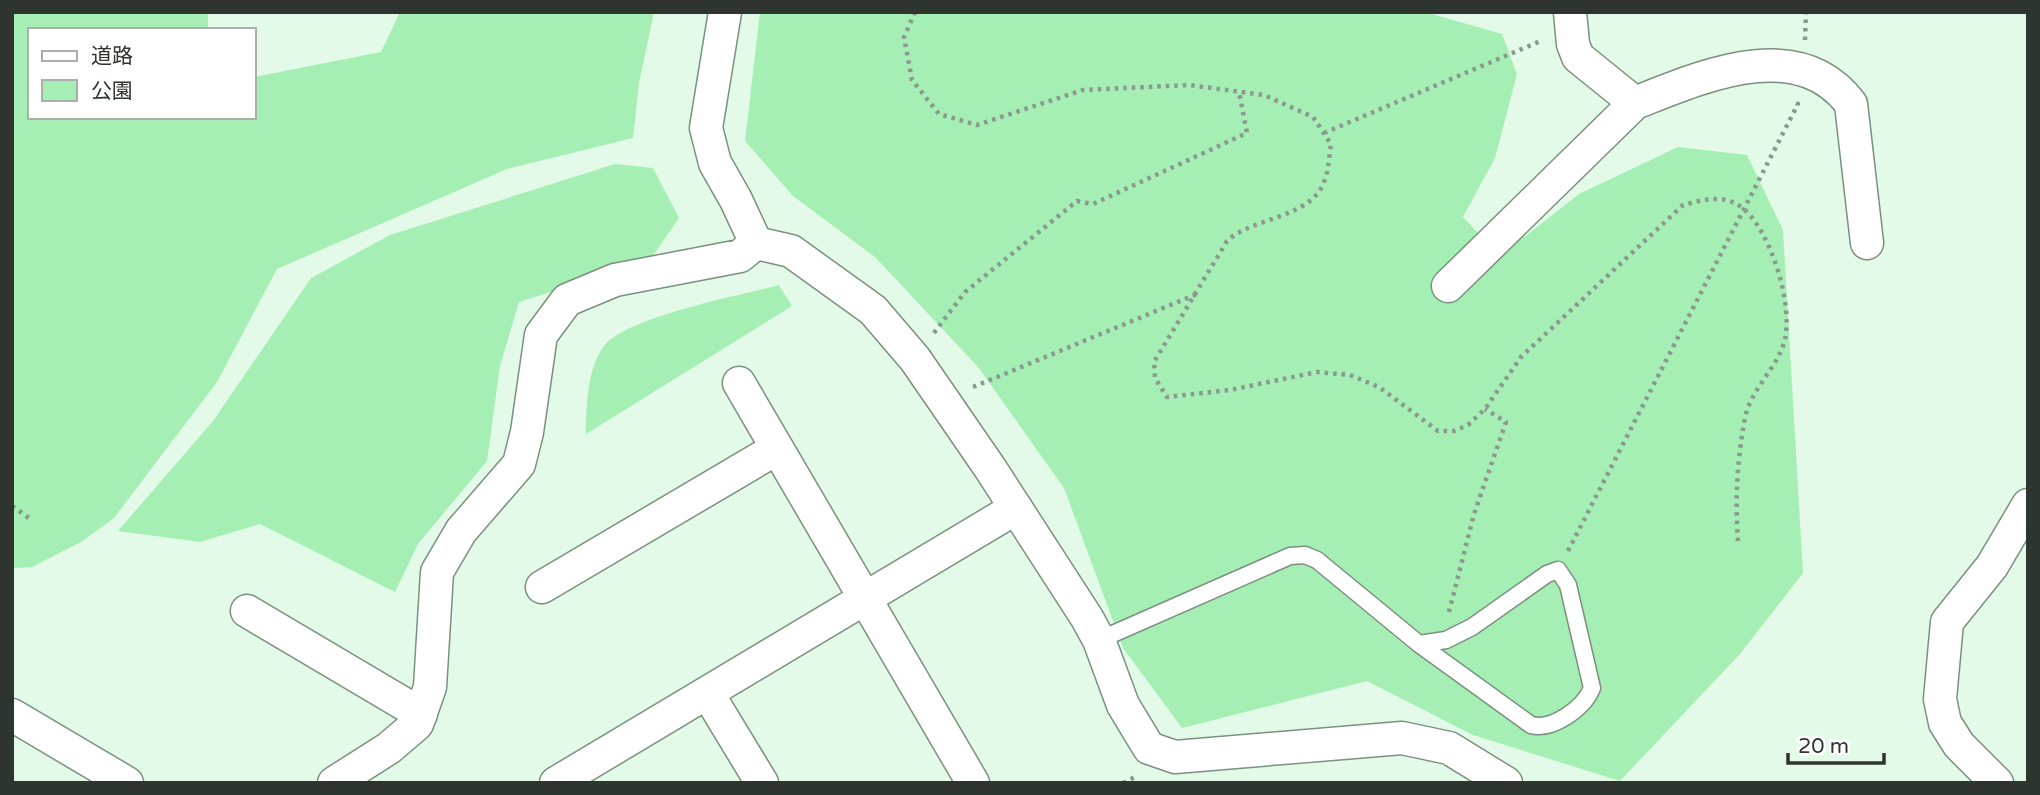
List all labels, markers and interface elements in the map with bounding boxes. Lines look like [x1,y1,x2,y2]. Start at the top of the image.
legend [28,28,256,119]
text: 道路 [91,44,133,69]
text: 公園 [91,79,133,104]
scale bar [1788,722,1884,766]
text: 20 m [1798,734,1849,759]

